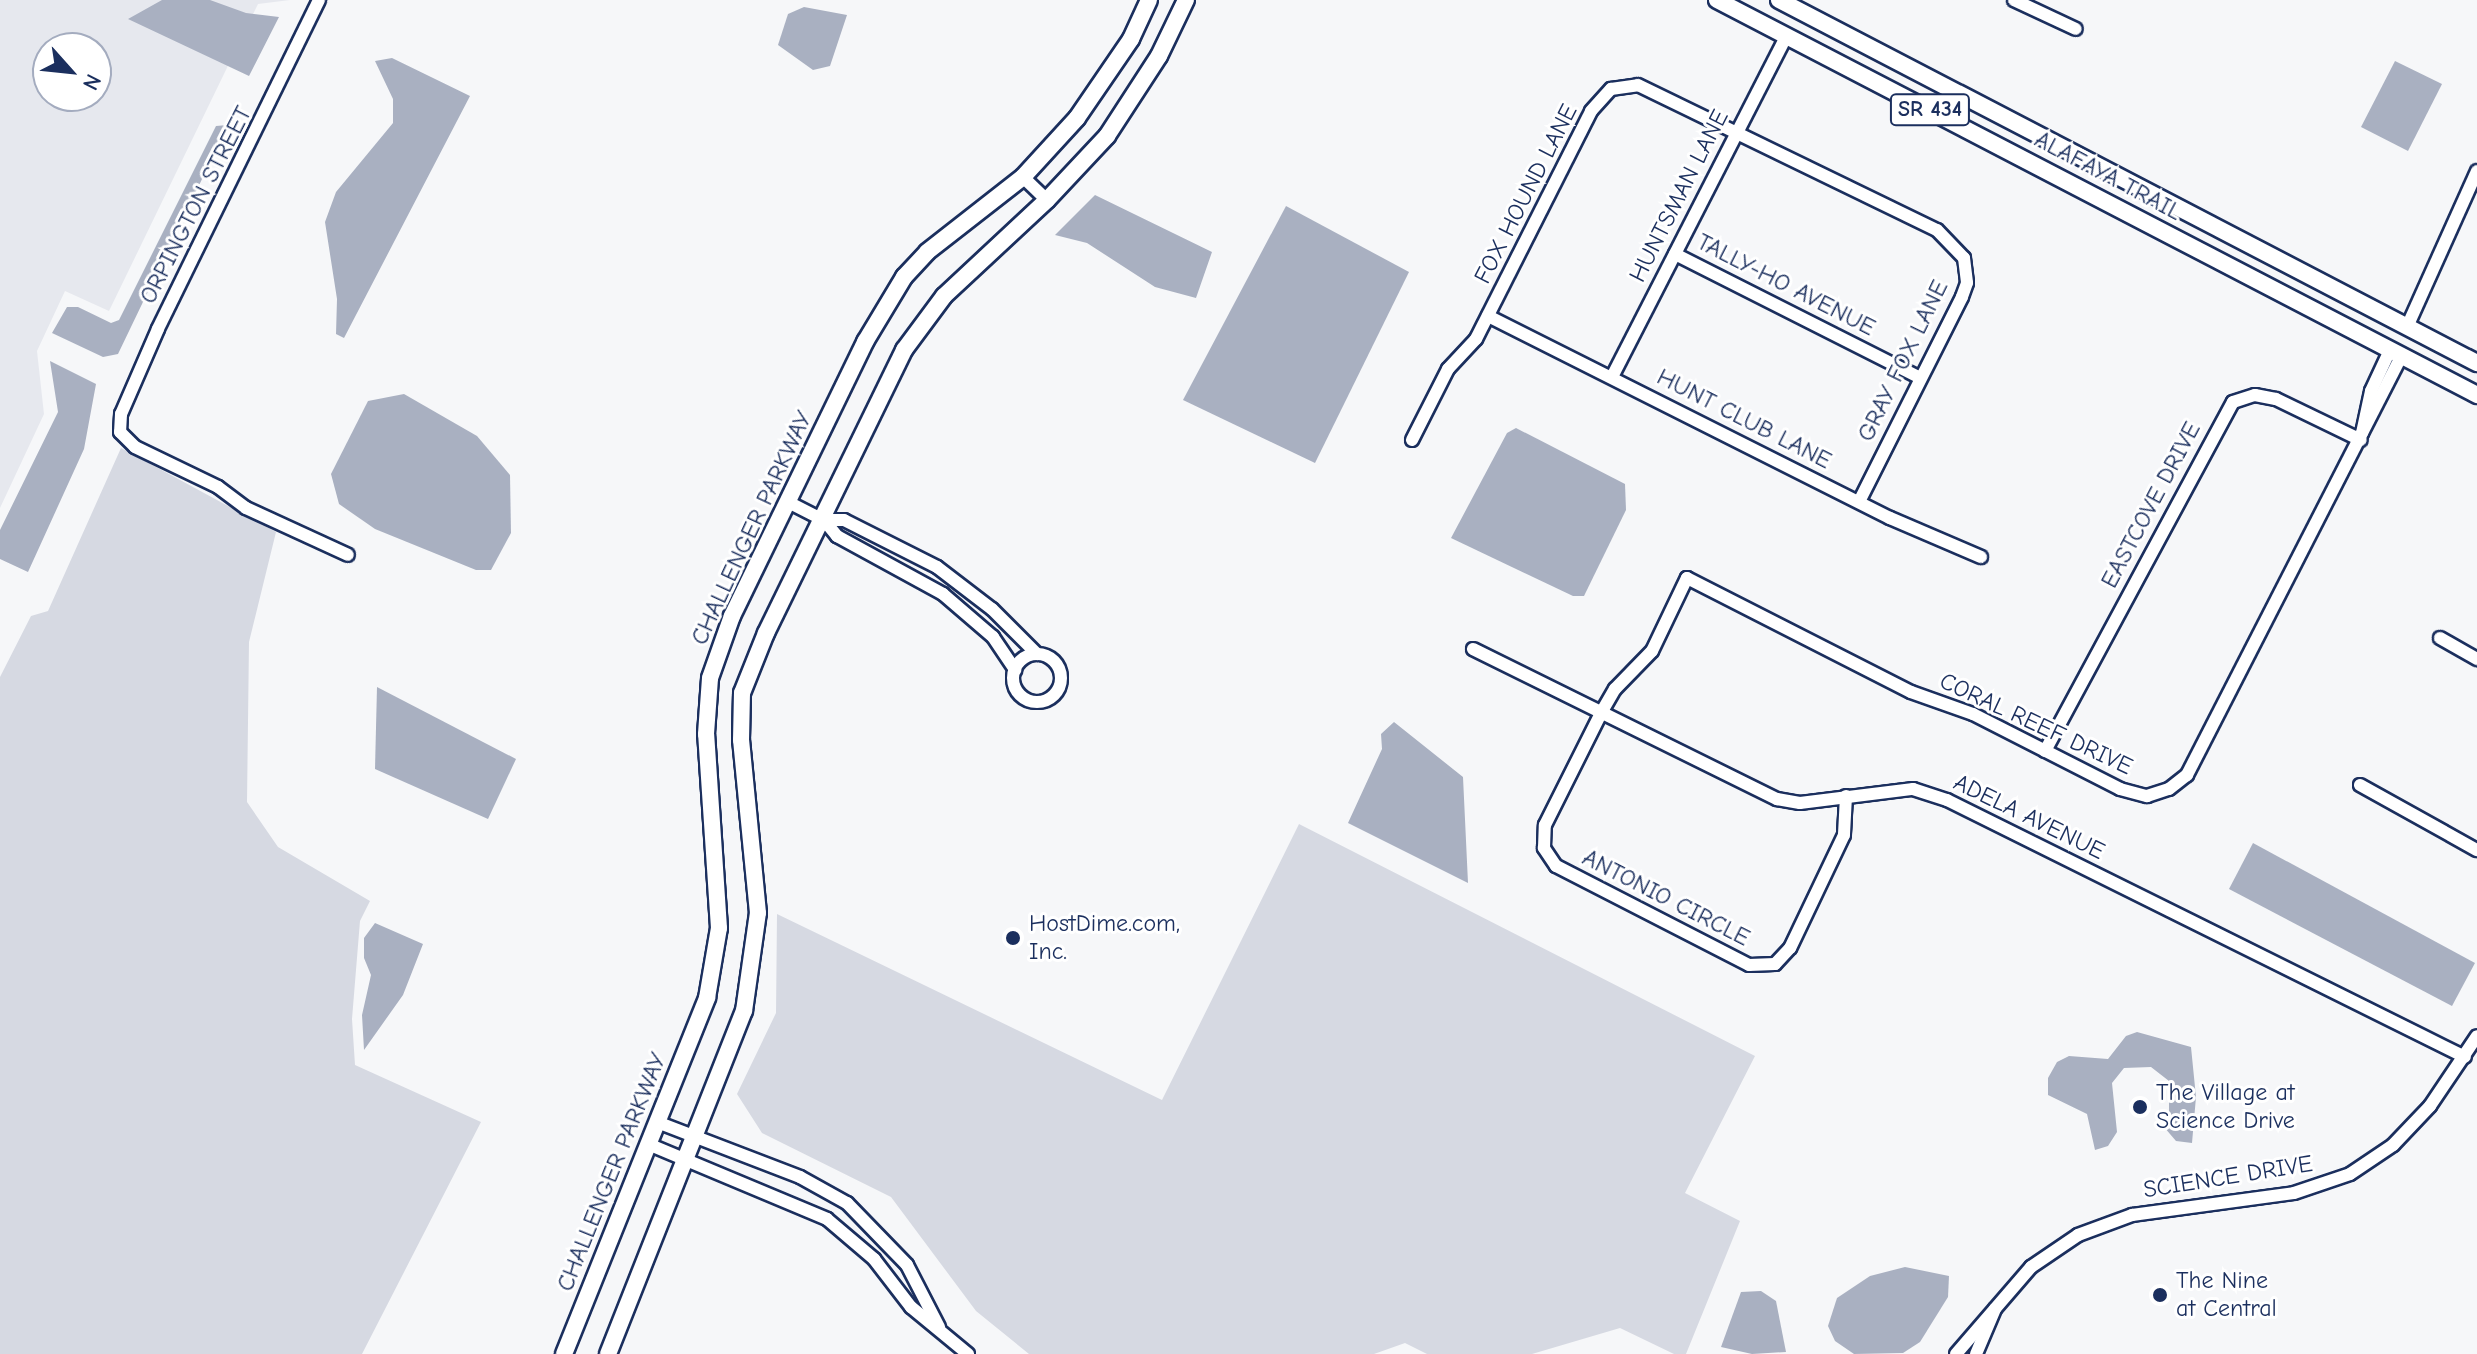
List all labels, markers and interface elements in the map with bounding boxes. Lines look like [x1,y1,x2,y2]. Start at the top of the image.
north arrow [32,32,112,112]
text: N [77,70,106,94]
road number: SR 434 [1888,92,1972,128]
street label: FOX HOUND LANE [1468,99,1584,289]
street label: ORPINGTON STREET [134,102,258,308]
street label: HUNTSMAN LANE [1623,105,1735,287]
street label: ALAFAYA TRAIL [2030,125,2186,227]
street label: TALLY-HO AVENUE [1692,228,1880,342]
street label: GRAY FOX LANE [1852,276,1954,446]
street label: HUNT CLUB LANE [1652,363,1836,475]
street label: CHALLENGER PARKWAY [685,406,819,650]
street label: EASTCOVE DRIVE [2095,417,2207,593]
street label: CORAL REEF DRIVE [1935,667,2137,781]
street label: ADELA AVENUE [1949,768,2109,866]
street label: ANTONIO CIRCLE [1578,843,1754,953]
place label: HostDime.com, Inc. [1029,910,1180,966]
marker: HostDime.com, Inc. [1004,929,1022,947]
street label: CHALLENGER PARKWAY [551,1049,673,1295]
place label: The Village at Science Drive [2156,1079,2295,1135]
marker: The Village at Science Drive [2131,1098,2149,1116]
street label: SCIENCE DRIVE [2141,1149,2315,1205]
place label: The Nine at Central [2176,1267,2277,1323]
marker: The Nine at Central [2151,1286,2169,1304]

